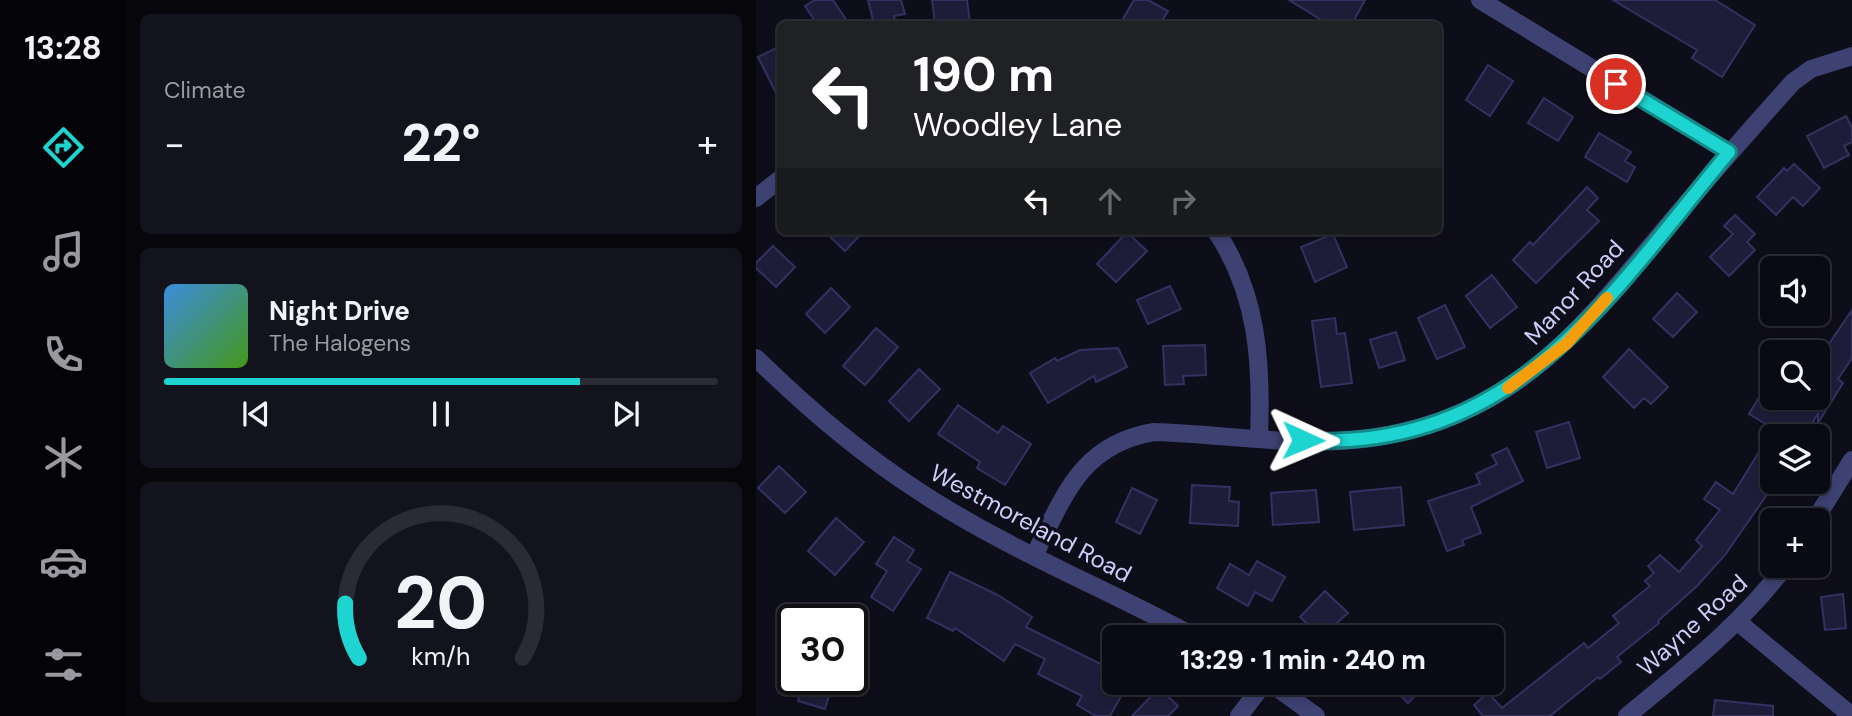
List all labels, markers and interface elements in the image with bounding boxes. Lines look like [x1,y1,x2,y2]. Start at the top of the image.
text: 13:28 [24,27,102,69]
text: 190 m [913,42,1054,106]
icon: left [798,49,889,140]
pin [1586,54,1646,114]
icon: arrive [1597,65,1635,103]
text: Climate [164,75,246,105]
text: Woodley Lane [913,104,1122,146]
text: 22° [401,109,481,177]
text: − [164,119,185,169]
text: + [697,119,718,169]
icon: directions [39,123,88,172]
icon: left [1018,182,1056,220]
icon: ahead [1091,182,1129,220]
icon: right [1164,182,1202,220]
icon: music [39,227,88,276]
street label: Manor Road [1518,233,1630,351]
map controls [1760,256,1830,578]
button: sound [1760,256,1830,326]
text: Night Drive [269,294,410,328]
text: The Halogens [269,328,411,358]
icon: phone [39,330,88,379]
button: search [1760,340,1830,410]
icon: previous [237,395,275,433]
icon: pause [422,395,460,433]
icon: next [607,395,645,433]
position arrow [1266,403,1340,477]
button: layers [1760,424,1830,494]
icon: climate [39,433,88,482]
street label: Westmoreland Road [925,457,1137,589]
button: + [1760,508,1830,578]
icon: car [39,537,88,586]
text: 20 [395,556,487,651]
street label: Wayne Road [1630,567,1754,683]
speed limit sign: 30 [777,604,868,695]
icon: filters [39,640,88,689]
text: km/h [411,640,471,673]
text: 13:29 · 1 min · 240 m [1180,643,1426,677]

